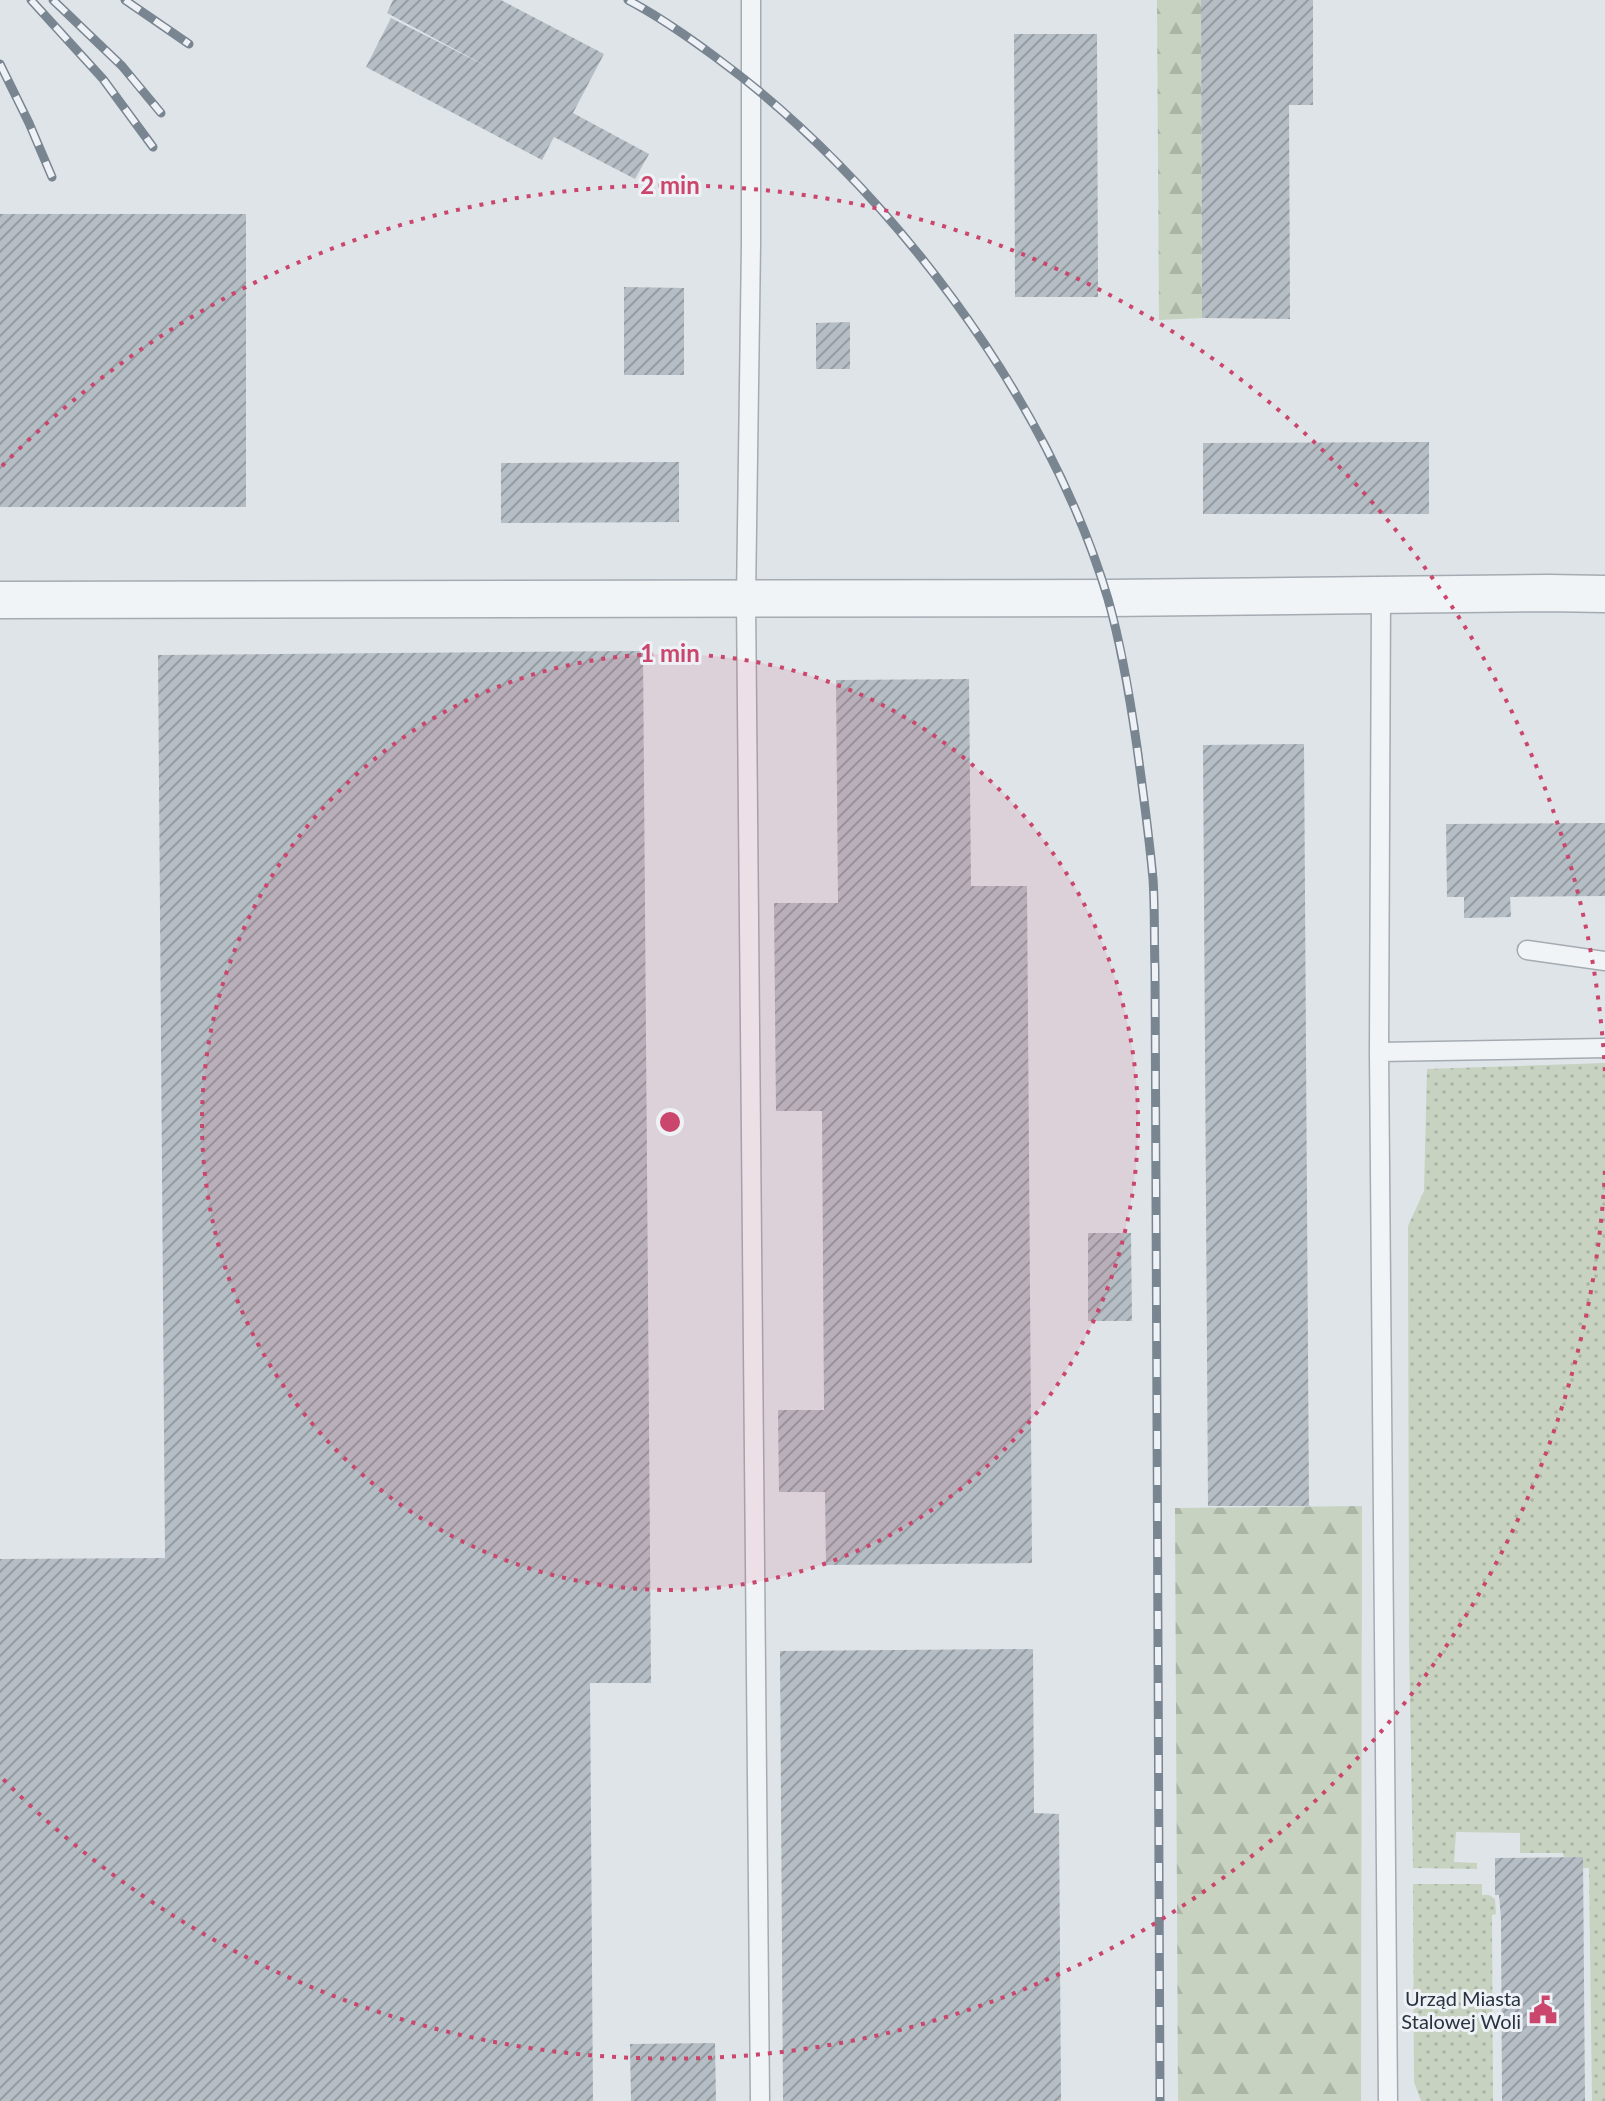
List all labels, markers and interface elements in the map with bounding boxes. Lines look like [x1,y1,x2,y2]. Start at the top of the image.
text: 2 min [640,170,700,199]
text: 1 min [640,638,700,667]
centre of rings [656,1108,684,1136]
place label: Urząd Miasta Stalowej Woli [1401,1986,1521,2033]
public building icon: Urząd Miasta Stalowej Woli [1528,1995,1558,2025]

